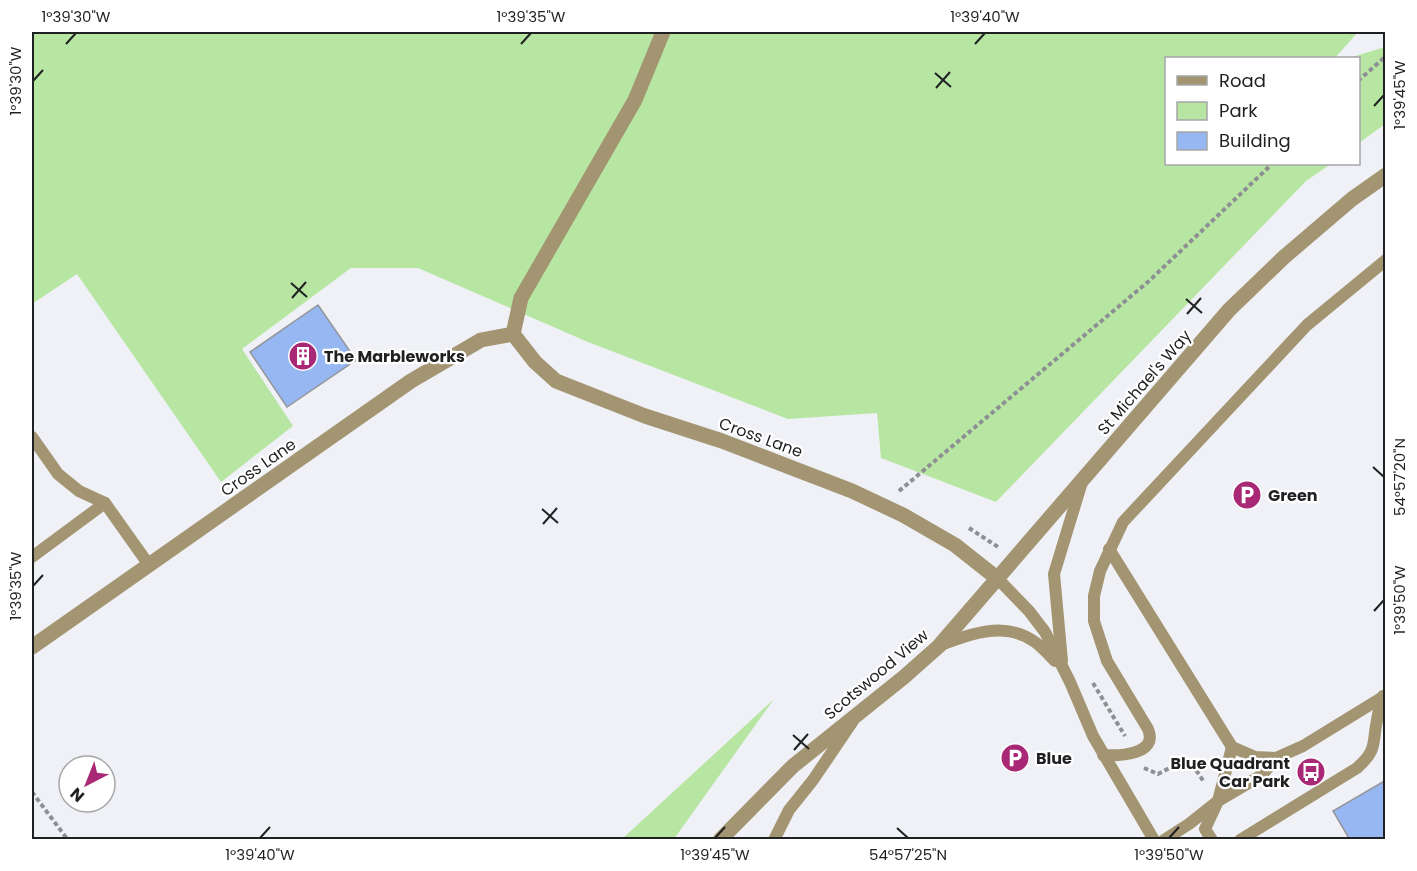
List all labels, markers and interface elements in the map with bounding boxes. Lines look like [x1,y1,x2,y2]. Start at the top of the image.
text: 1°39'30"W [42,6,111,27]
text: 1°39'35"W [497,6,566,27]
text: 1°39'40"W [950,6,1020,27]
text: 1°39'30"W [5,46,26,115]
legend [1165,57,1360,165]
text: 1°39'45"W [1389,60,1410,130]
text: Road [1219,68,1266,93]
text: Park [1219,98,1258,123]
text: Building [1219,128,1291,153]
street label: St Michael's Way [1092,325,1196,440]
building icon: The Marbleworks [287,340,319,372]
place label: The Marbleworks [324,345,465,368]
street label: Cross Lane [716,412,806,463]
street label: Cross Lane [216,433,301,502]
text: 54°57'20"N [1389,438,1410,516]
parking icon: Green [1231,479,1263,511]
place label: Green [1268,484,1318,507]
text: 1°39'35"W [5,551,26,620]
text: 1°39'50"W [1389,565,1410,635]
street label: Scotswood View [819,624,934,725]
parking icon: Blue [999,742,1031,774]
place label: Blue [1036,747,1072,770]
place label: Blue Quadrant Car Park [1171,752,1290,793]
north arrow [57,754,117,814]
bus stop icon: Blue Quadrant Car Park [1295,756,1327,788]
text: N [65,782,89,807]
text: 1°39'40"W [225,844,295,865]
text: 1°39'45"W [680,844,750,865]
text: 54°57'25"N [869,844,947,865]
text: 1°39'50"W [1134,844,1204,865]

